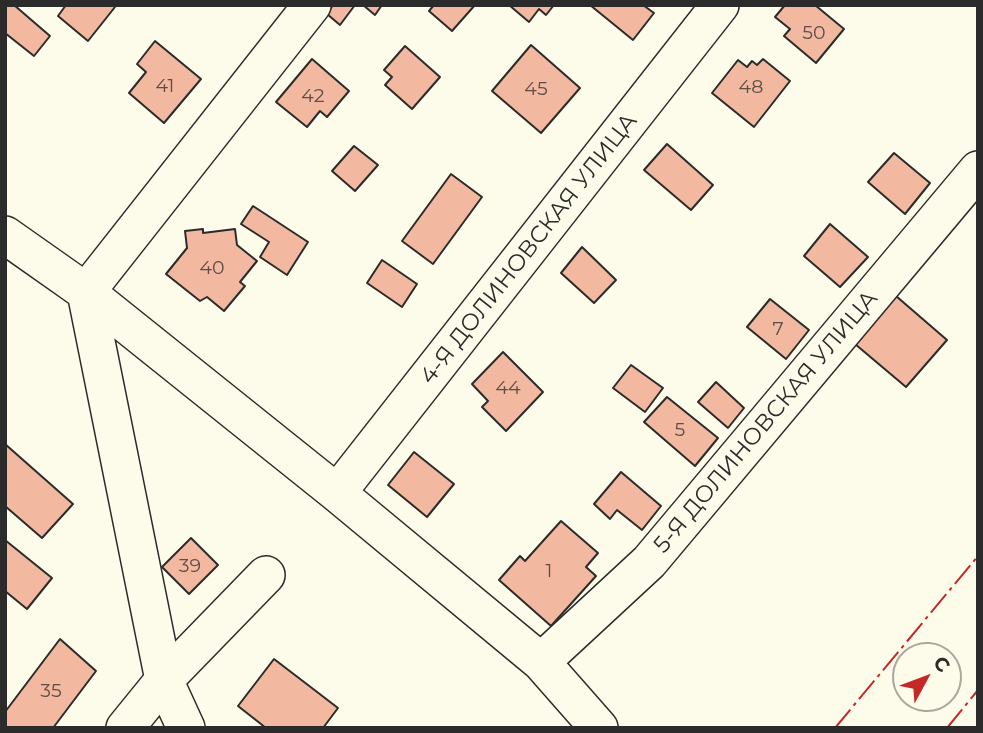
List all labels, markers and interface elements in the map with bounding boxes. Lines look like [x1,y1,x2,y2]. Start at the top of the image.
house number: 50 [802,22,826,44]
house number: 41 [156,75,174,97]
house number: 48 [739,76,763,98]
house number: 45 [524,78,548,100]
house number: 42 [301,85,325,107]
street label: 4-Я ДОЛИНОВСКАЯ УЛИЦА [415,108,643,390]
house number: 40 [199,257,225,279]
street label: 5-Я ДОЛИНОВСКАЯ УЛИЦА [648,285,884,559]
house number: 7 [772,318,784,340]
house number: 44 [495,377,521,399]
house number: 5 [675,419,685,441]
house number: 39 [179,555,201,577]
house number: 1 [546,560,552,582]
north arrow [892,642,962,712]
text: С [929,651,955,677]
house number: 35 [40,680,62,702]

